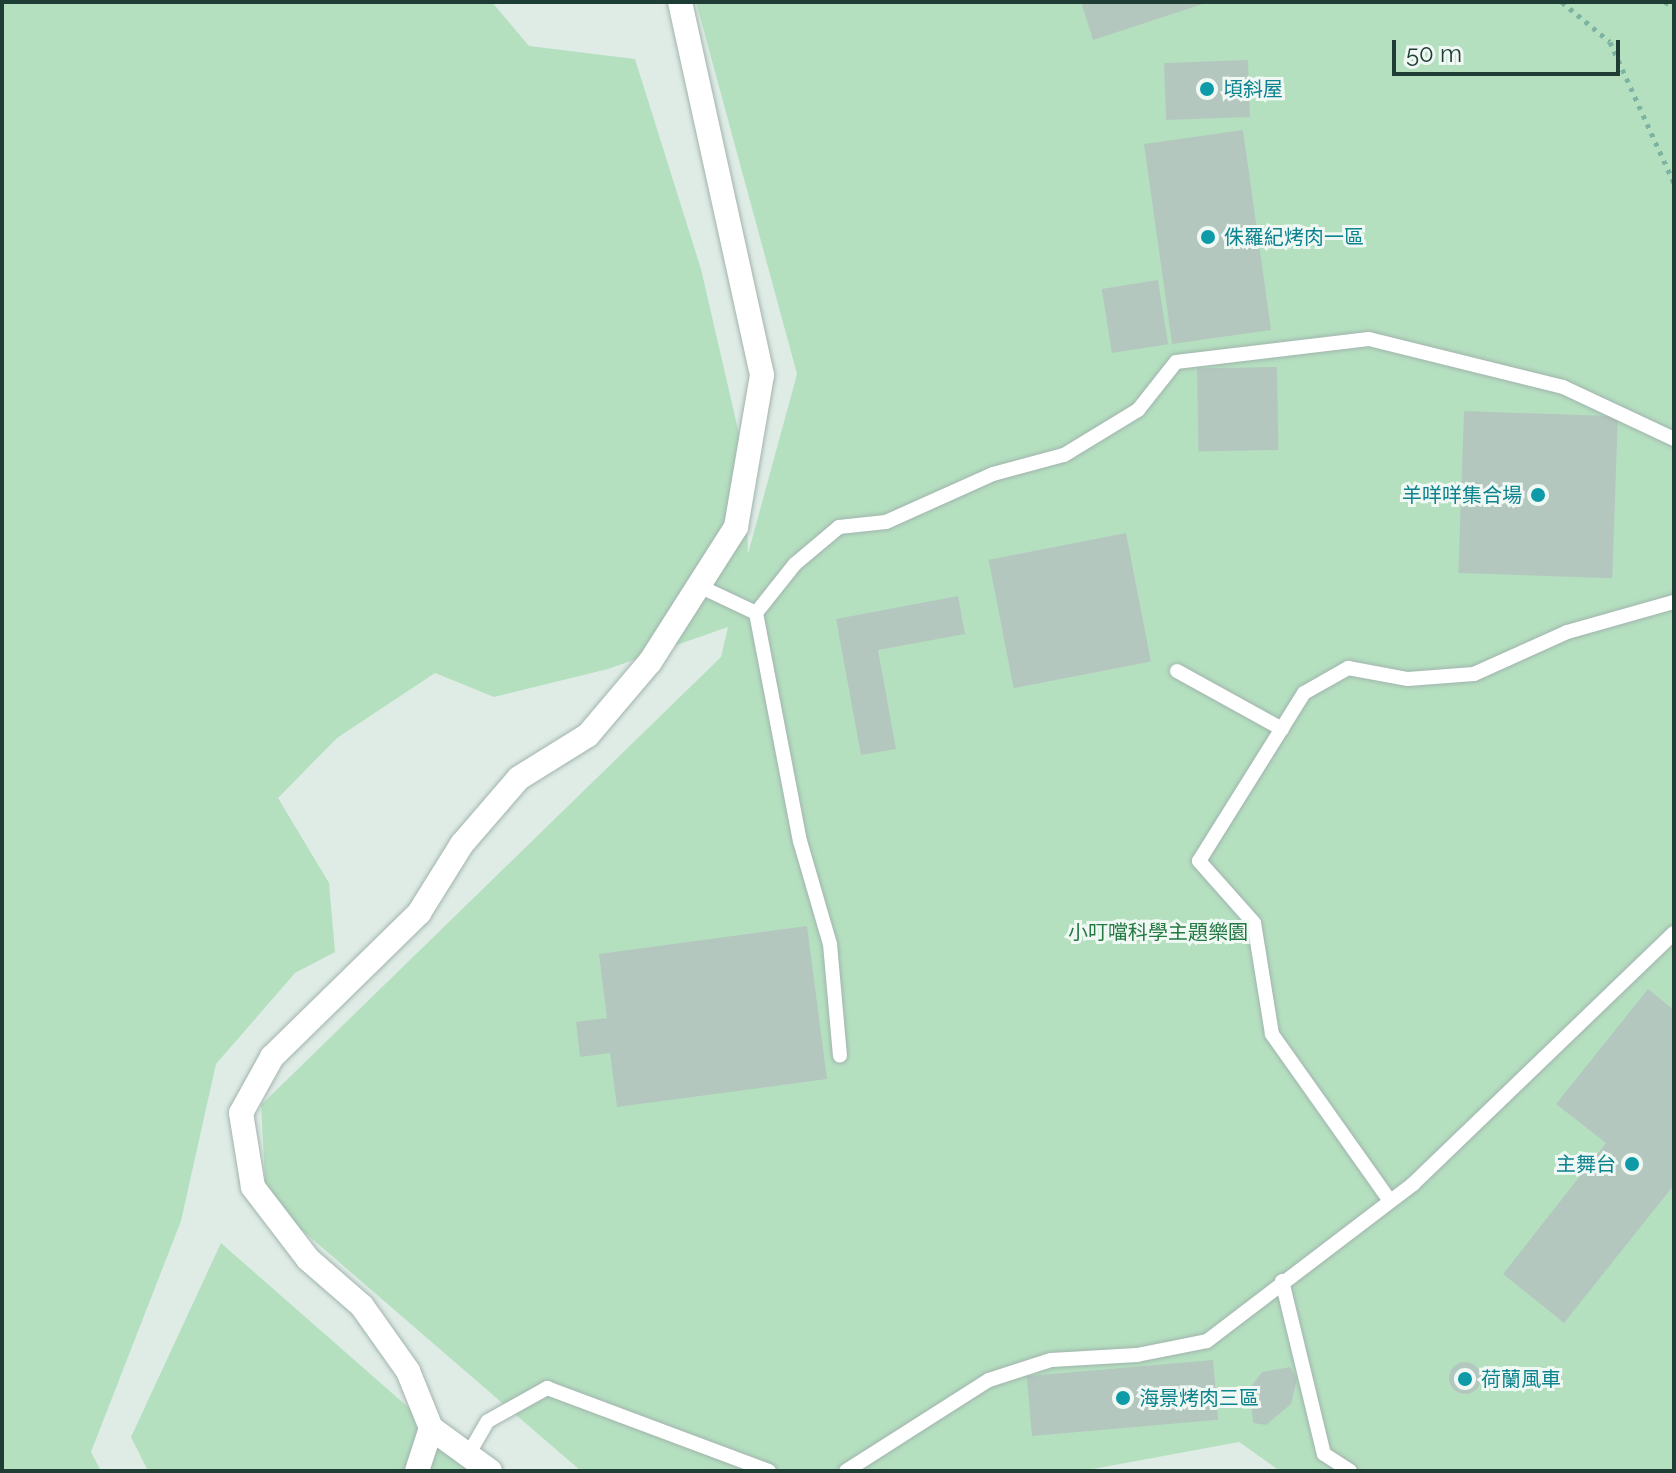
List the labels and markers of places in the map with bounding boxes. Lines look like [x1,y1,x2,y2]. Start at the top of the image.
place label: 頃斜屋 [1223,77,1283,101]
marker: 頃斜屋 [1198,80,1216,98]
place label: 侏羅紀烤肉一區 [1224,225,1364,249]
marker: 侏羅紀烤肉一區 [1199,228,1217,246]
place label: 羊咩咩集合場 [1402,483,1522,507]
marker: 羊咩咩集合場 [1529,486,1547,504]
place label: 主舞台 [1556,1152,1616,1176]
marker: 主舞台 [1623,1155,1641,1173]
place label: 荷蘭風車 [1481,1367,1561,1391]
marker: 荷蘭風車 [1456,1370,1474,1388]
place label: 海景烤肉三區 [1139,1386,1259,1410]
marker: 海景烤肉三區 [1114,1389,1132,1407]

